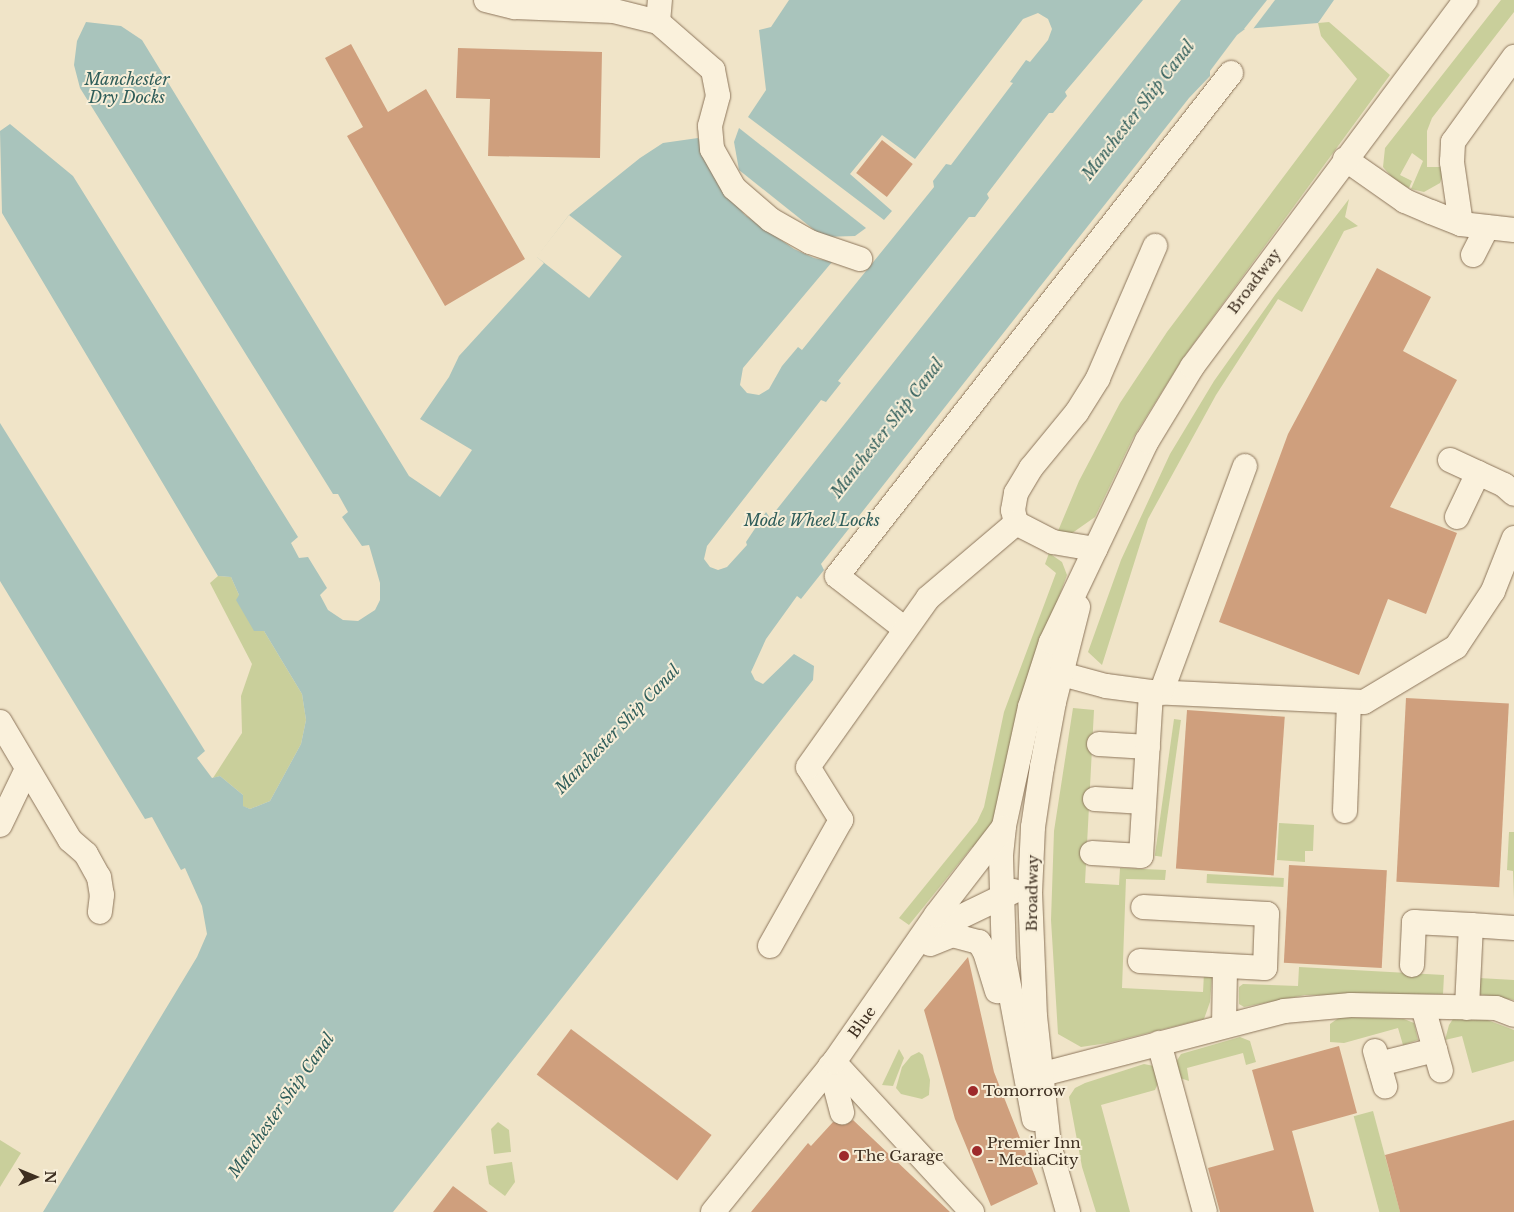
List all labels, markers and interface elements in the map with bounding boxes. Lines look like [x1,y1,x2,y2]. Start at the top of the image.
water label: Manchester Ship Canal [1078,36,1198,184]
water label: Manchester Dry Docks [84,69,170,107]
street label: Broadway [1224,245,1284,317]
water label: Manchester Ship Canal [827,354,947,502]
water label: Mode Wheel Locks [744,510,880,530]
water label: Manchester Ship Canal [550,661,684,797]
street label: Broadway [1022,854,1042,932]
street label: Blue [844,1003,880,1041]
water label: Manchester Ship Canal [224,1029,338,1181]
place label: Tomorrow [983,1082,1066,1100]
marker: Tomorrow [967,1085,979,1097]
place label: Premier Inn - MediaCity [987,1133,1081,1168]
marker: Premier Inn - MediaCity [971,1145,983,1157]
place label: The Garage [854,1147,944,1165]
marker: The Garage [838,1150,850,1162]
north arrow [10,1152,60,1202]
text: N [41,1170,59,1184]

